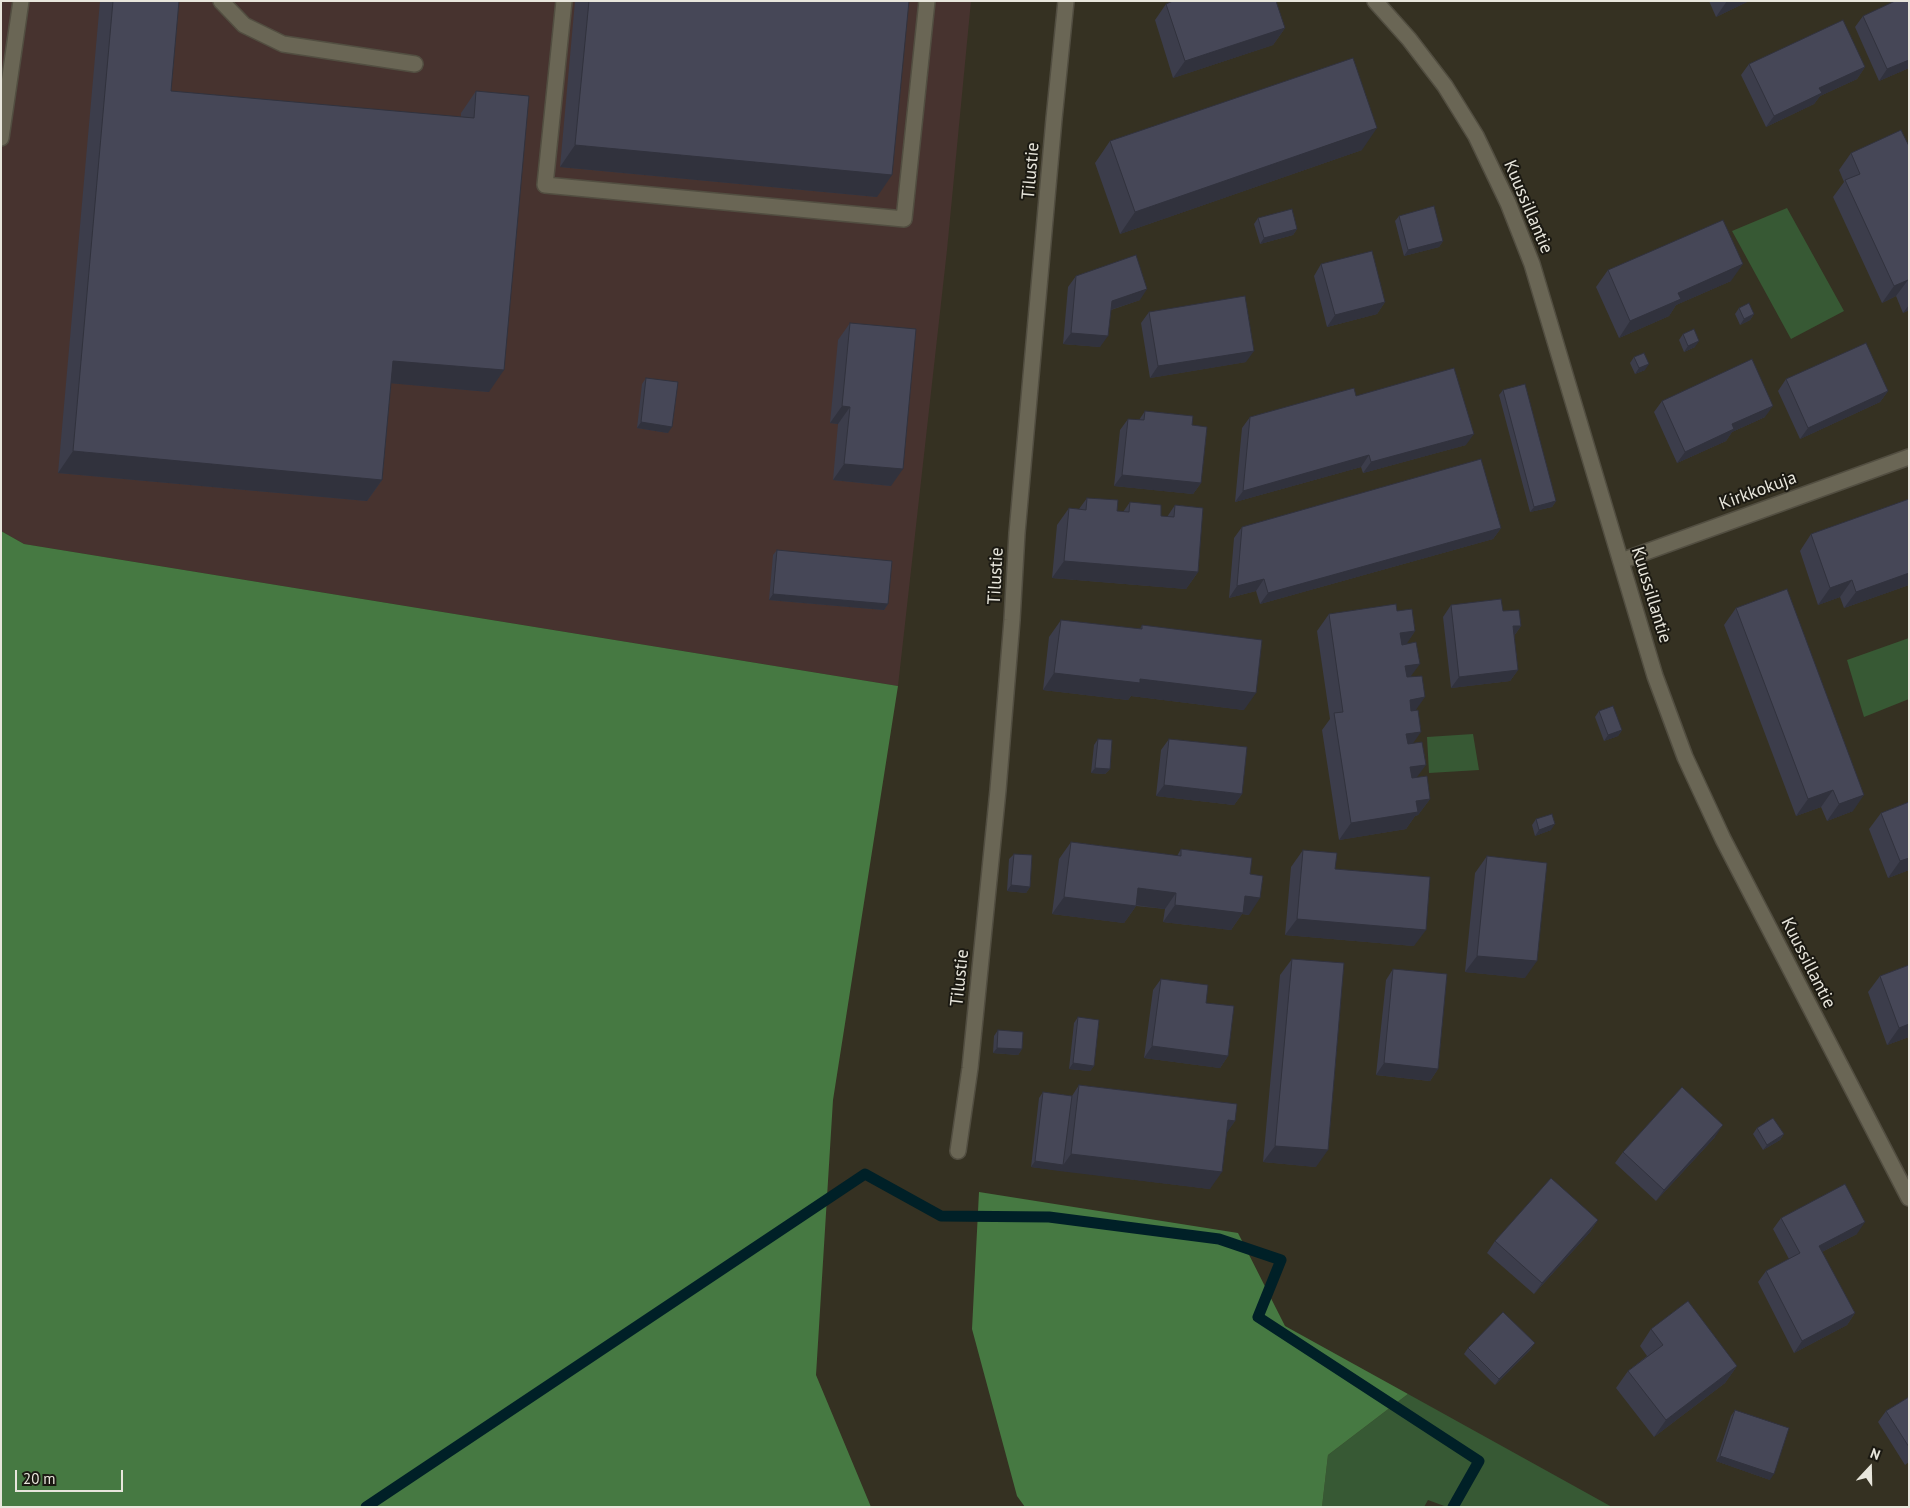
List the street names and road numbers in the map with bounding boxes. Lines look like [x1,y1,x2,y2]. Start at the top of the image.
street label: Tilustie [1018,141,1044,201]
street label: Kuussillantie [1499,157,1557,257]
street label: Kirkkokuja [1716,467,1800,515]
street label: Kuussillantie [1626,544,1676,646]
street label: Tilustie [984,547,1008,605]
street label: Kuussillantie [1776,914,1840,1012]
street label: Tilustie [946,948,974,1008]

